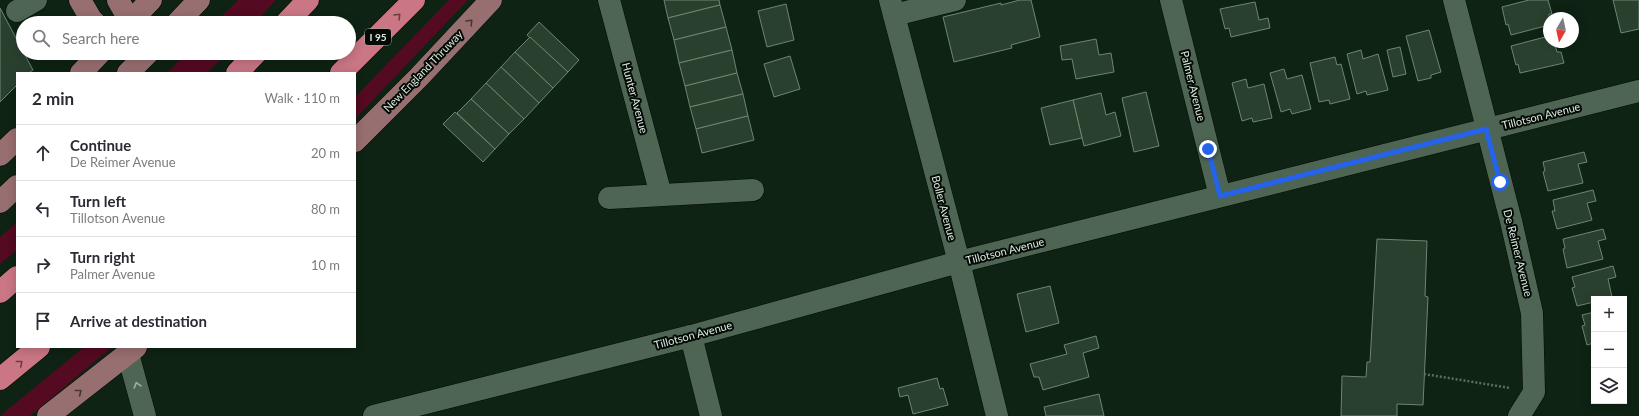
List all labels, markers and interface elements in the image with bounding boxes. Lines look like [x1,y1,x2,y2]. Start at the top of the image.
north arrow [1543,12,1579,48]
one-way arrow [393,13,401,21]
search box [16,16,356,60]
one-way arrow [465,19,473,27]
icon: search [30,27,52,49]
street label: New England Thruway [380,27,465,114]
text: Search here [62,29,139,47]
road number: I 95 [365,29,391,45]
street label: Palmer Avenue [1178,49,1209,123]
street label: Hunter Avenue [620,61,651,135]
text: 2 min [32,88,74,109]
text: Walk · 110 m [264,90,340,106]
street label: Tillotson Avenue [1500,99,1582,132]
text: Continue [70,136,131,154]
route end [1199,140,1217,158]
icon: ahead [32,142,54,164]
text: 20 m [311,145,340,161]
text: De Reimer Avenue [70,154,176,170]
route start [1491,173,1509,191]
street label: Boller Avenue [930,174,959,242]
text: Turn left [70,192,126,210]
icon: left [32,198,54,220]
text: 80 m [311,201,340,217]
street label: De Reimer Avenue [1501,208,1536,298]
text: Tillotson Avenue [70,210,165,226]
street label: Tillotson Avenue [964,234,1046,267]
text: Turn right [70,248,135,266]
icon: right [32,254,54,276]
text: 10 m [311,257,340,273]
text: Palmer Avenue [70,266,155,282]
map controls [1591,296,1627,404]
button: + [1591,296,1627,332]
icon: arrive [32,310,54,332]
text: Arrive at destination [70,312,207,330]
street label: Tillotson Avenue [652,318,734,351]
button: − [1591,332,1627,368]
one-way arrow [15,361,22,368]
button: layers [1591,368,1627,404]
one-way arrow [133,382,142,389]
one-way arrow [75,390,82,397]

